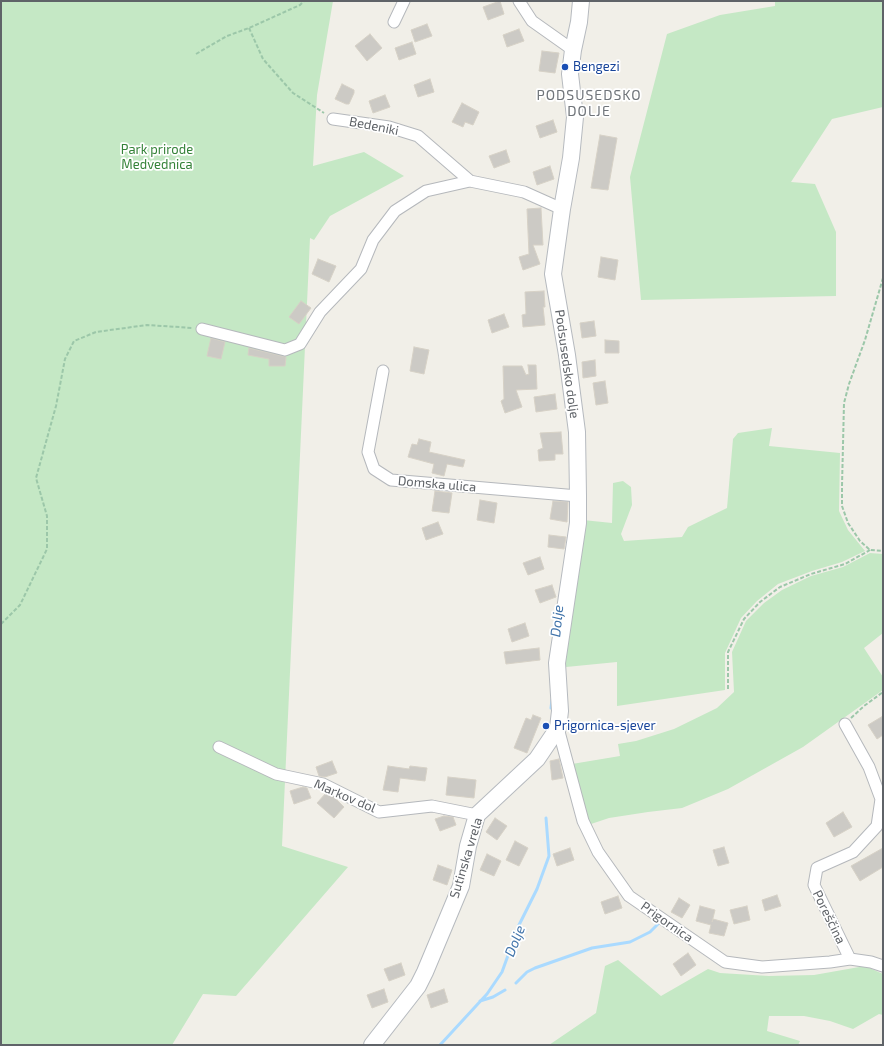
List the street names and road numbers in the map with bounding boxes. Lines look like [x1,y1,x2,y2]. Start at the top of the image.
street label: Bedeniki [348,114,400,138]
street label: Podsusedsko dolje [552,309,582,419]
street label: Domska ulica [397,473,477,495]
street label: Markov dol [312,776,378,816]
street label: Sutinska vrela [446,816,486,900]
street label: Poreščina [809,888,849,946]
street label: Prigornica [638,898,696,946]

